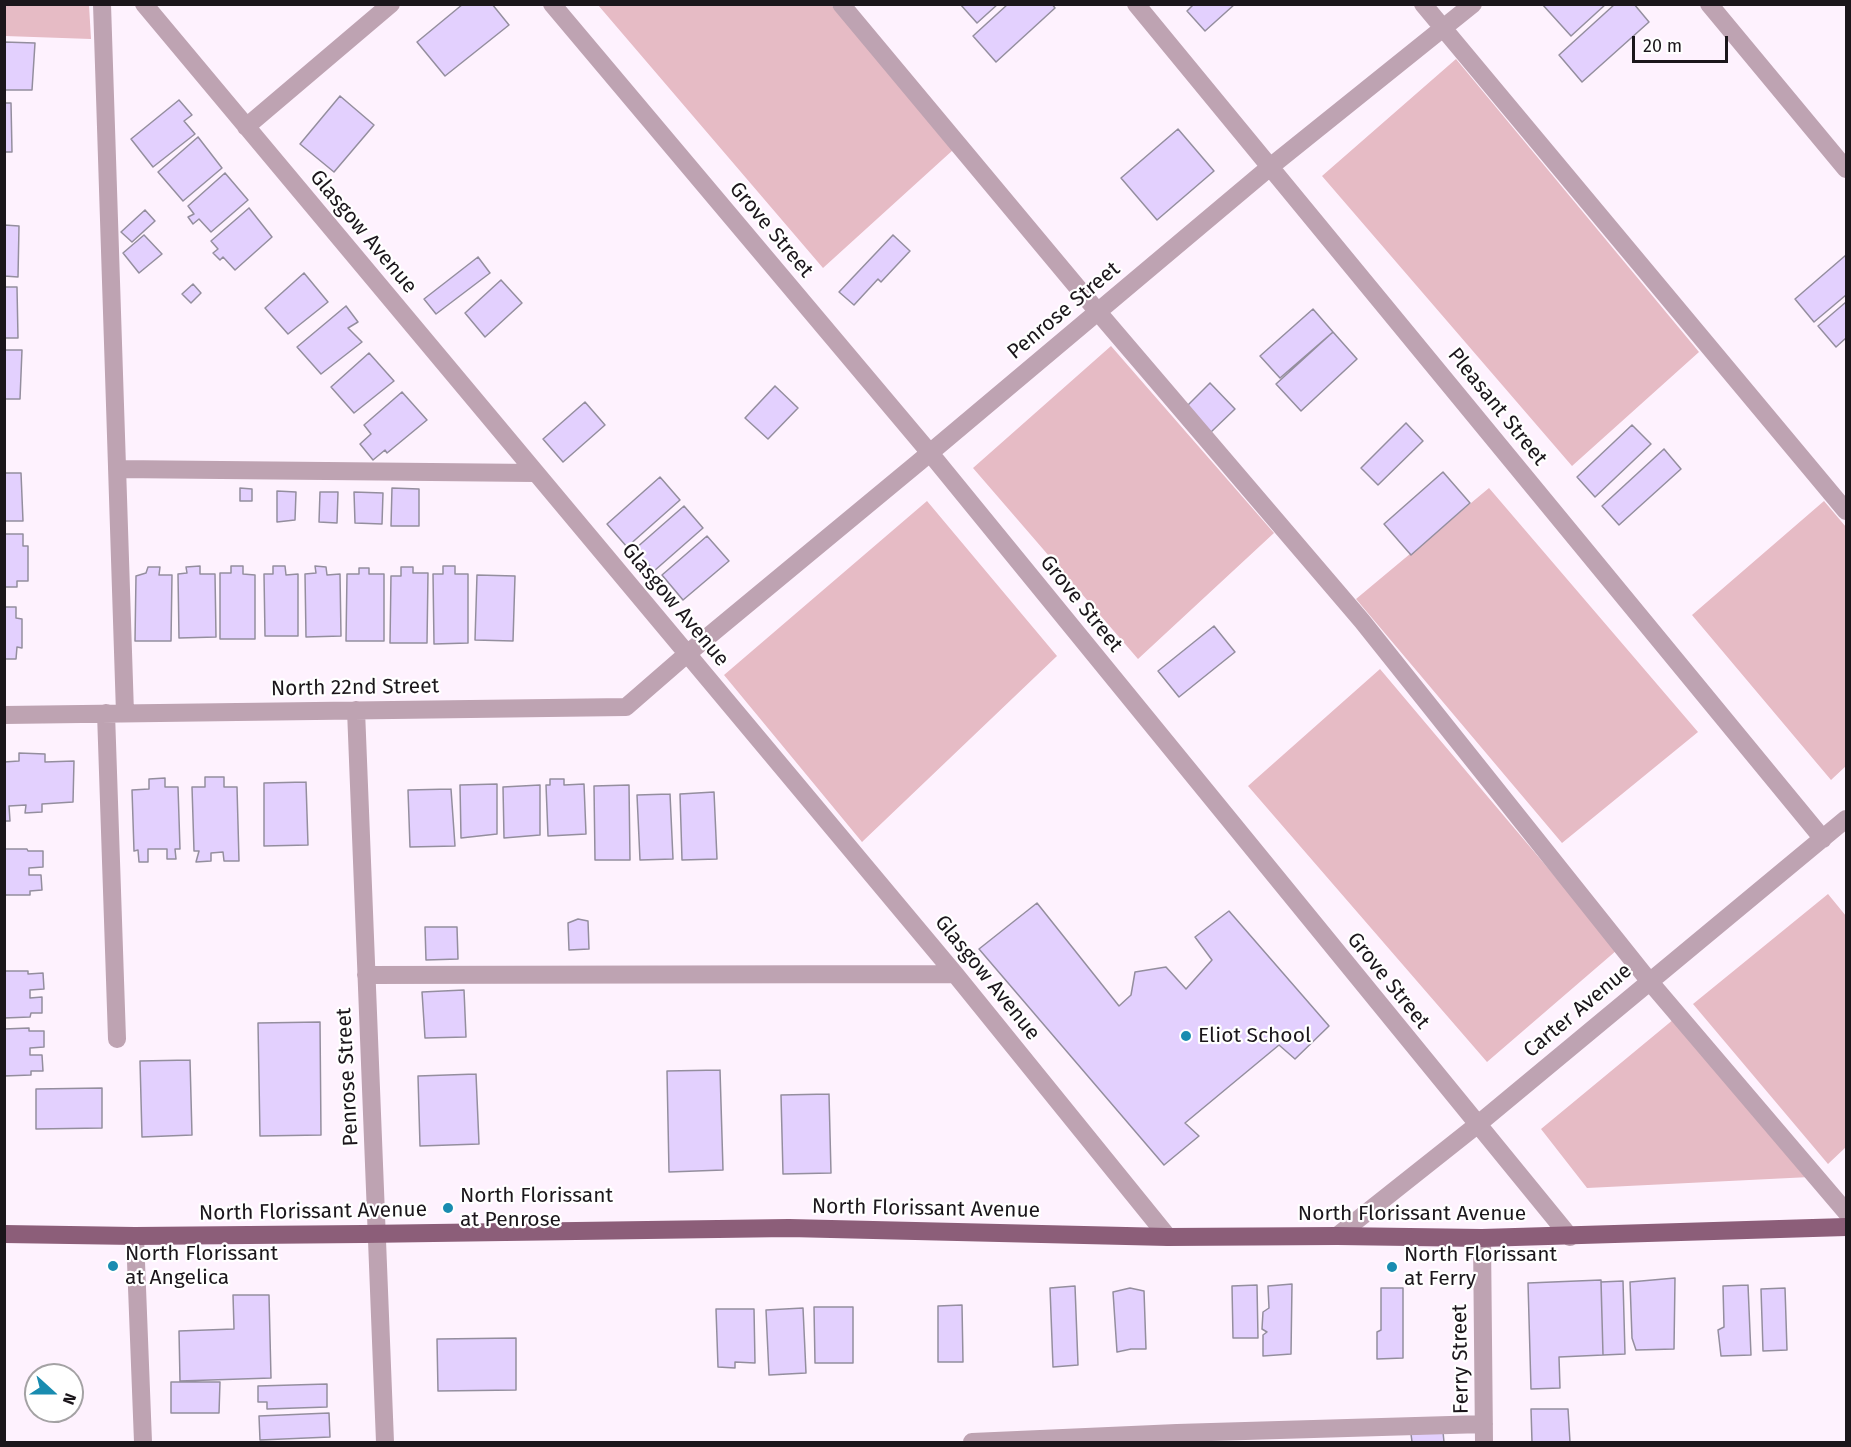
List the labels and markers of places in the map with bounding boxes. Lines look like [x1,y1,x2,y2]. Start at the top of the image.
place label: Eliot School [1198,1023,1311,1049]
marker: Eliot School [1179,1029,1193,1043]
place label: North Florissant at Penrose [460,1183,613,1233]
marker: North Florissant at Penrose [441,1201,455,1215]
place label: North Florissant at Angelica [125,1241,278,1291]
place label: North Florissant at Ferry [1404,1242,1557,1292]
marker: North Florissant at Angelica [106,1259,120,1273]
marker: North Florissant at Ferry [1385,1260,1399,1274]

